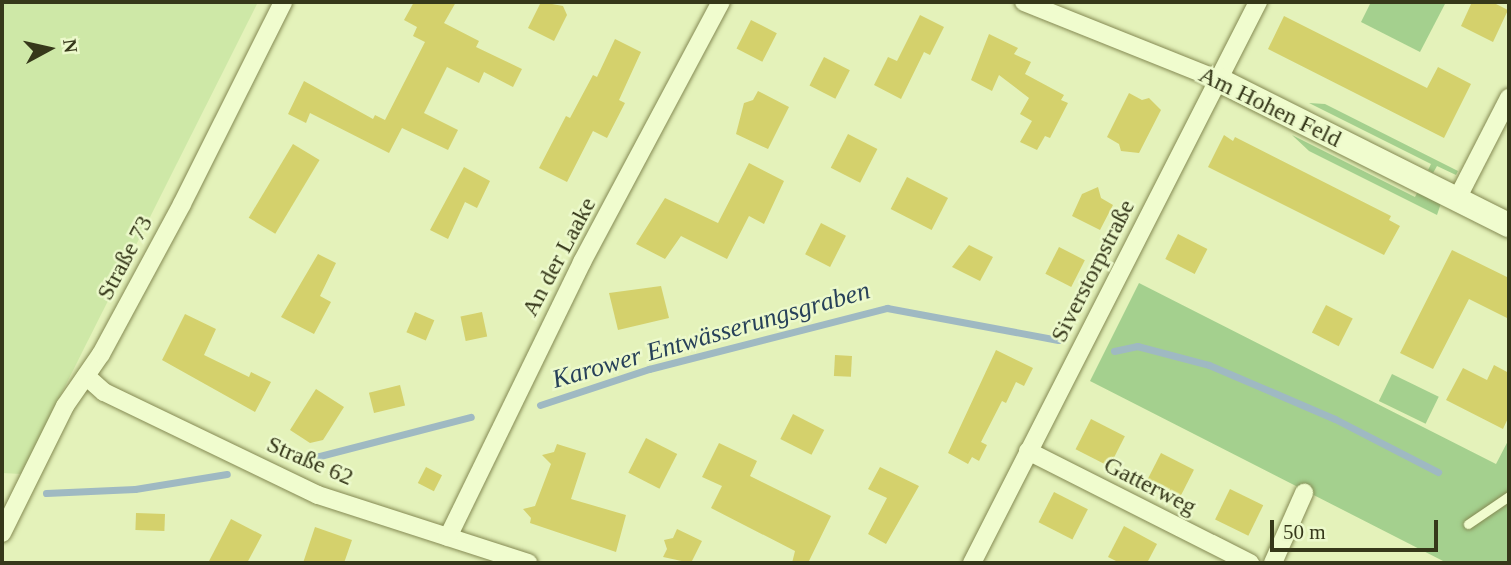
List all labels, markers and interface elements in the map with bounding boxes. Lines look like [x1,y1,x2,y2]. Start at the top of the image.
north arrow [14,14,84,84]
text: N [59,38,82,54]
street label: Am Hohen Feld [1194,60,1346,154]
street label: An der Laake [516,193,602,321]
street label: Siverstorpstraße [1045,195,1141,347]
street label: Straße 73 [91,211,159,305]
water label: Karower Entwässerungsgraben [549,275,873,395]
street label: Straße 62 [262,430,358,492]
street label: Gatterweg [1099,450,1201,522]
scale bar [1273,505,1441,550]
text: 50 m [1283,520,1326,544]

